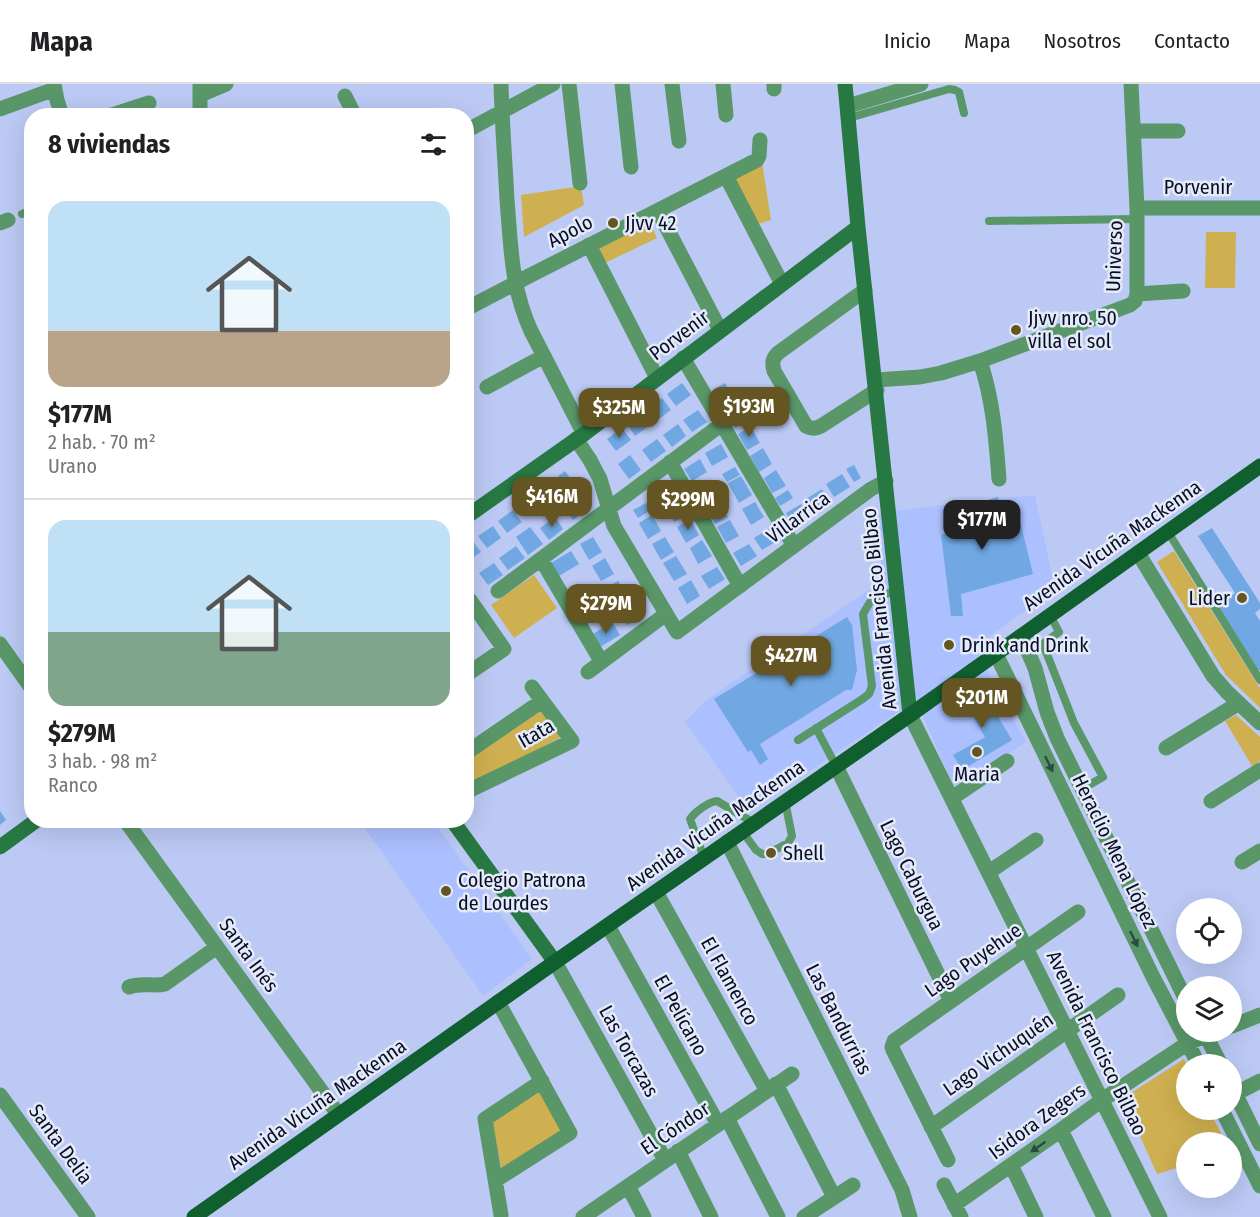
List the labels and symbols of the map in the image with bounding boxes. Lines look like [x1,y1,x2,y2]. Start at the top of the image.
street label: Porvenir [1164,175,1232,199]
street label: Apolo [543,210,597,252]
place label: Jjvv 42 [625,211,676,235]
marker: Jjvv 42 [606,216,620,230]
street label: Universo [1101,220,1127,292]
street label: Porvenir [644,305,714,365]
place label: Jjvv nro. 50 villa el sol [1028,306,1117,353]
marker: Jjvv nro. 50 villa el sol [1009,323,1023,337]
pin: $193M [707,387,791,438]
pin: $325M [577,388,661,439]
street label: Avenida Vicuña Mackenna [1018,474,1206,616]
pin: $416M [510,477,594,528]
pin: $299M [646,480,730,531]
street label: Villarrica [762,486,834,548]
pin: $177M [940,500,1024,551]
street label: Avenida Francisco Bilbao [856,507,902,711]
pin: $279M [564,584,648,635]
place label: Lider [1189,586,1230,610]
marker: Lider [1235,591,1249,605]
place label: Drink and Drink [961,633,1089,657]
pin: $427M [749,636,833,687]
marker: Drink and Drink [942,638,956,652]
pin: $201M [940,678,1024,729]
street label: Itata [514,713,558,753]
marker: Maria [970,745,984,759]
street label: Avenida Vicuña Mackenna [621,754,809,896]
one-way arrow [1044,755,1053,772]
place label: Maria [954,762,1000,786]
street label: Heraclio Mena López [1067,770,1163,932]
street label: Lago Caburgua [875,816,949,934]
place label: Shell [783,841,824,865]
marker: Shell [764,846,778,860]
place label: Colegio Patrona de Lourdes [458,868,586,915]
marker: Colegio Patrona de Lourdes [439,884,453,898]
street label: Santa Inés [214,913,284,997]
street label: Lago Puyehue [920,918,1026,1002]
one-way arrow [1130,930,1139,947]
street label: El Flamenco [696,933,764,1029]
street label: Avenida Francisco Bilbao [1042,947,1152,1139]
street label: Las Bandurrias [801,960,877,1078]
street label: El Pelícano [649,970,713,1060]
street label: Las Torcazas [594,1001,664,1101]
street label: Lago Vichuquén [938,1007,1058,1101]
street label: Avenida Vicuña Mackenna [223,1033,411,1175]
street label: Isidora Zegers [984,1078,1090,1164]
street label: El Cóndor [636,1096,714,1160]
street label: Santa Delia [24,1099,98,1189]
one-way arrow [1030,1141,1046,1153]

